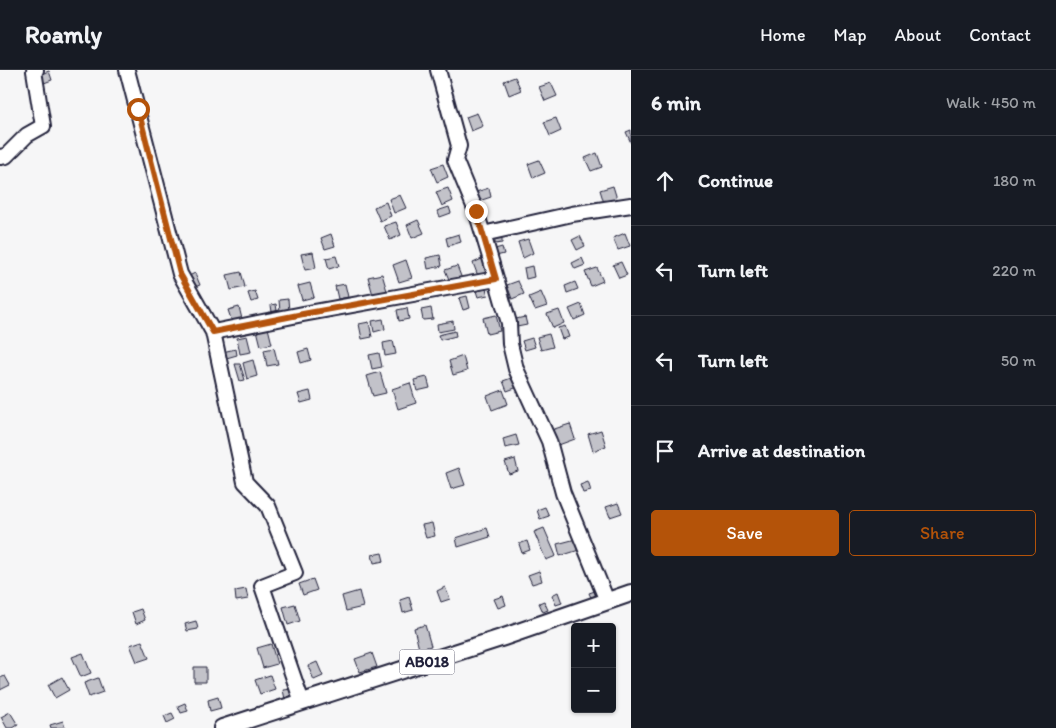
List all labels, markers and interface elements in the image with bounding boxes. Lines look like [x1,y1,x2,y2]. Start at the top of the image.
text: Roamly [25,20,102,49]
text: Home [760,24,806,46]
text: Map [834,24,867,46]
text: About [895,24,941,46]
text: Contact [969,24,1031,46]
text: 6 min [651,90,701,115]
text: Walk · 450 m [946,93,1036,112]
route start [127,98,150,121]
icon: ahead [651,167,679,195]
text: Continue [698,169,773,192]
text: 180 m [993,171,1036,190]
route end [465,200,488,223]
icon: left [651,257,679,285]
text: Turn left [698,259,768,282]
text: 220 m [992,261,1036,280]
icon: left [651,347,679,375]
text: Turn left [698,349,768,372]
text: 50 m [1001,351,1036,370]
icon: arrive [651,437,679,465]
text: Arrive at destination [698,439,865,462]
button: Save [651,510,839,556]
button: Share [849,510,1036,556]
map controls [571,623,616,713]
button: + [571,623,616,668]
road number: AB018 [400,650,454,674]
button: − [571,668,616,713]

